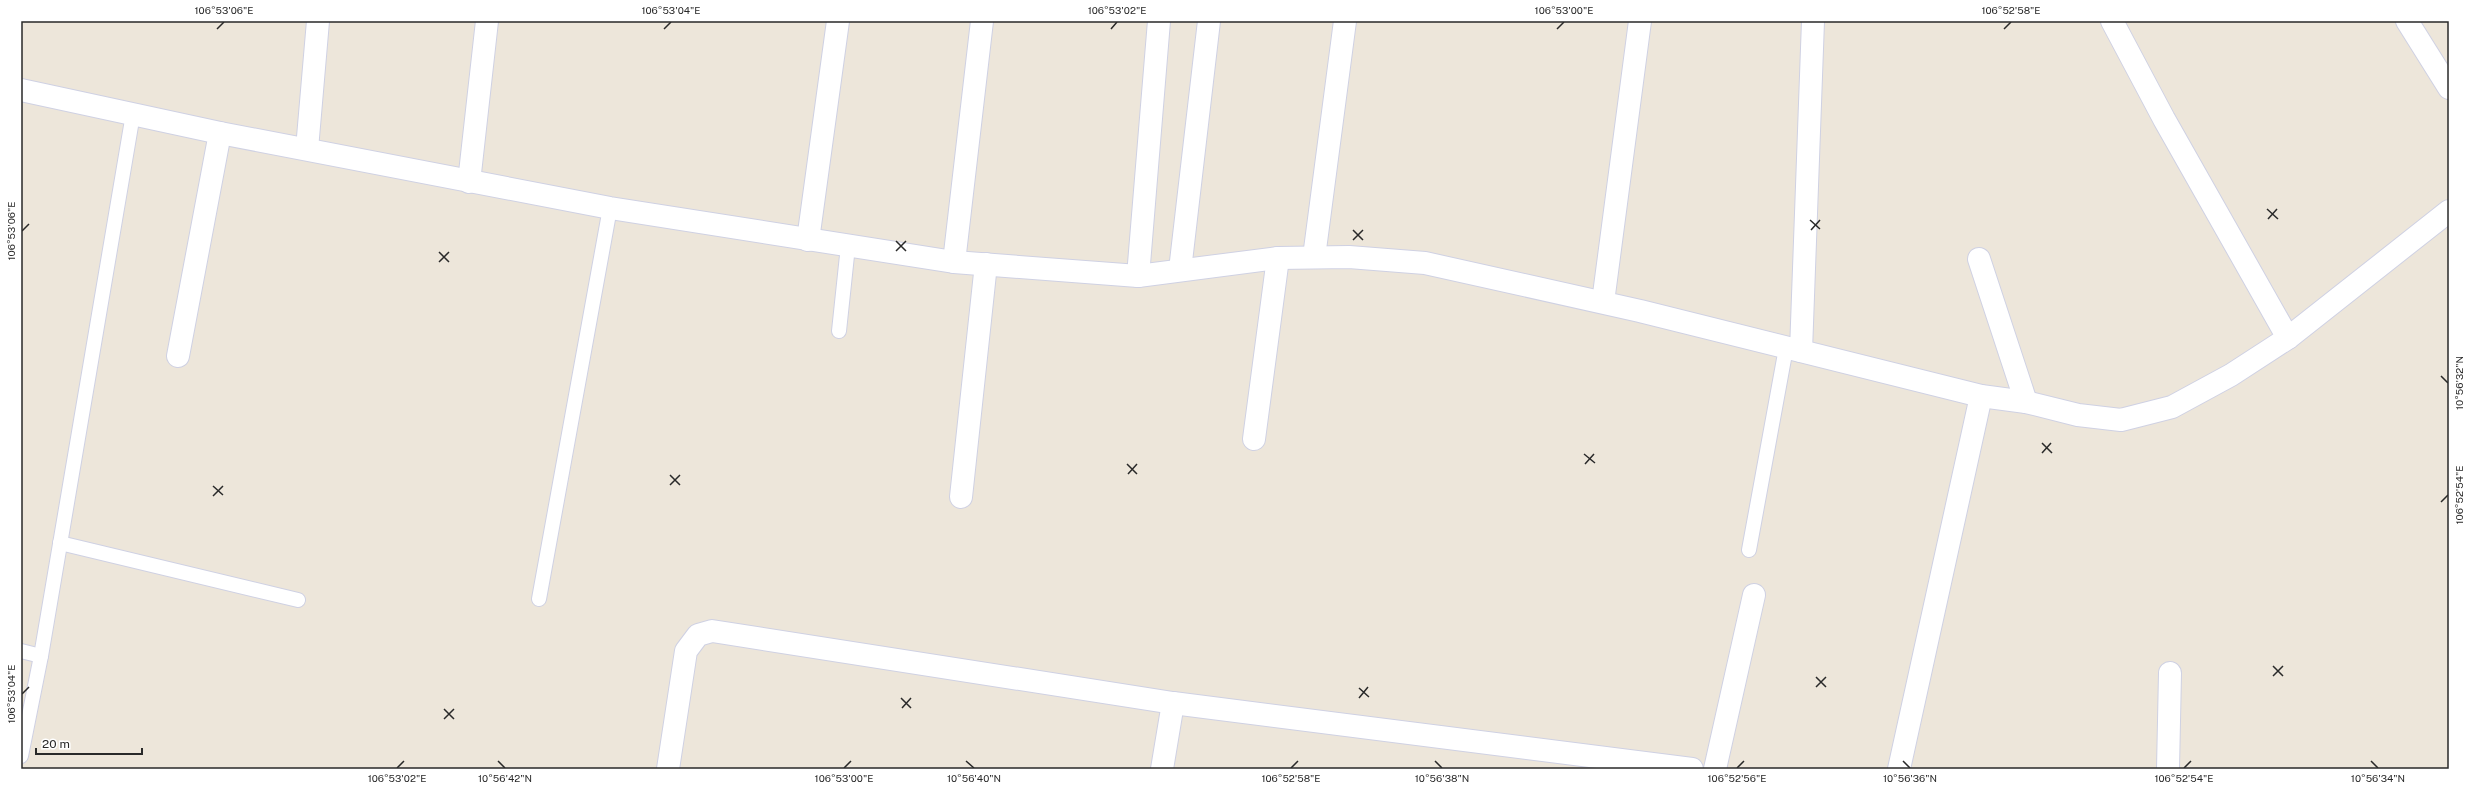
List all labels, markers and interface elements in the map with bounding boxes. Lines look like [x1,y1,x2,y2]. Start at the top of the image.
text: 106°53'06"E [195,4,253,16]
text: 106°53'04"E [641,4,701,16]
text: 106°53'02"E [1088,4,1146,16]
text: 106°53'00"E [1535,4,1593,16]
text: 106°52'58"E [1981,4,2041,16]
text: 106°53'06"E [5,202,17,260]
text: 10°56'32"N [2453,356,2465,410]
text: 106°52'54"E [2453,466,2465,524]
text: 106°53'04"E [5,664,17,724]
scale bar [36,730,142,756]
text: 20 m [42,737,70,751]
text: 106°53'02"E [368,772,426,784]
text: 10°56'42"N [478,772,532,784]
text: 106°53'00"E [815,772,873,784]
text: 10°56'40"N [947,772,1001,784]
text: 106°52'58"E [1261,772,1321,784]
text: 10°56'38"N [1415,772,1469,784]
text: 106°52'56"E [1708,772,1766,784]
text: 10°56'36"N [1883,772,1937,784]
text: 106°52'54"E [2155,772,2213,784]
text: 10°56'34"N [2351,772,2405,784]

